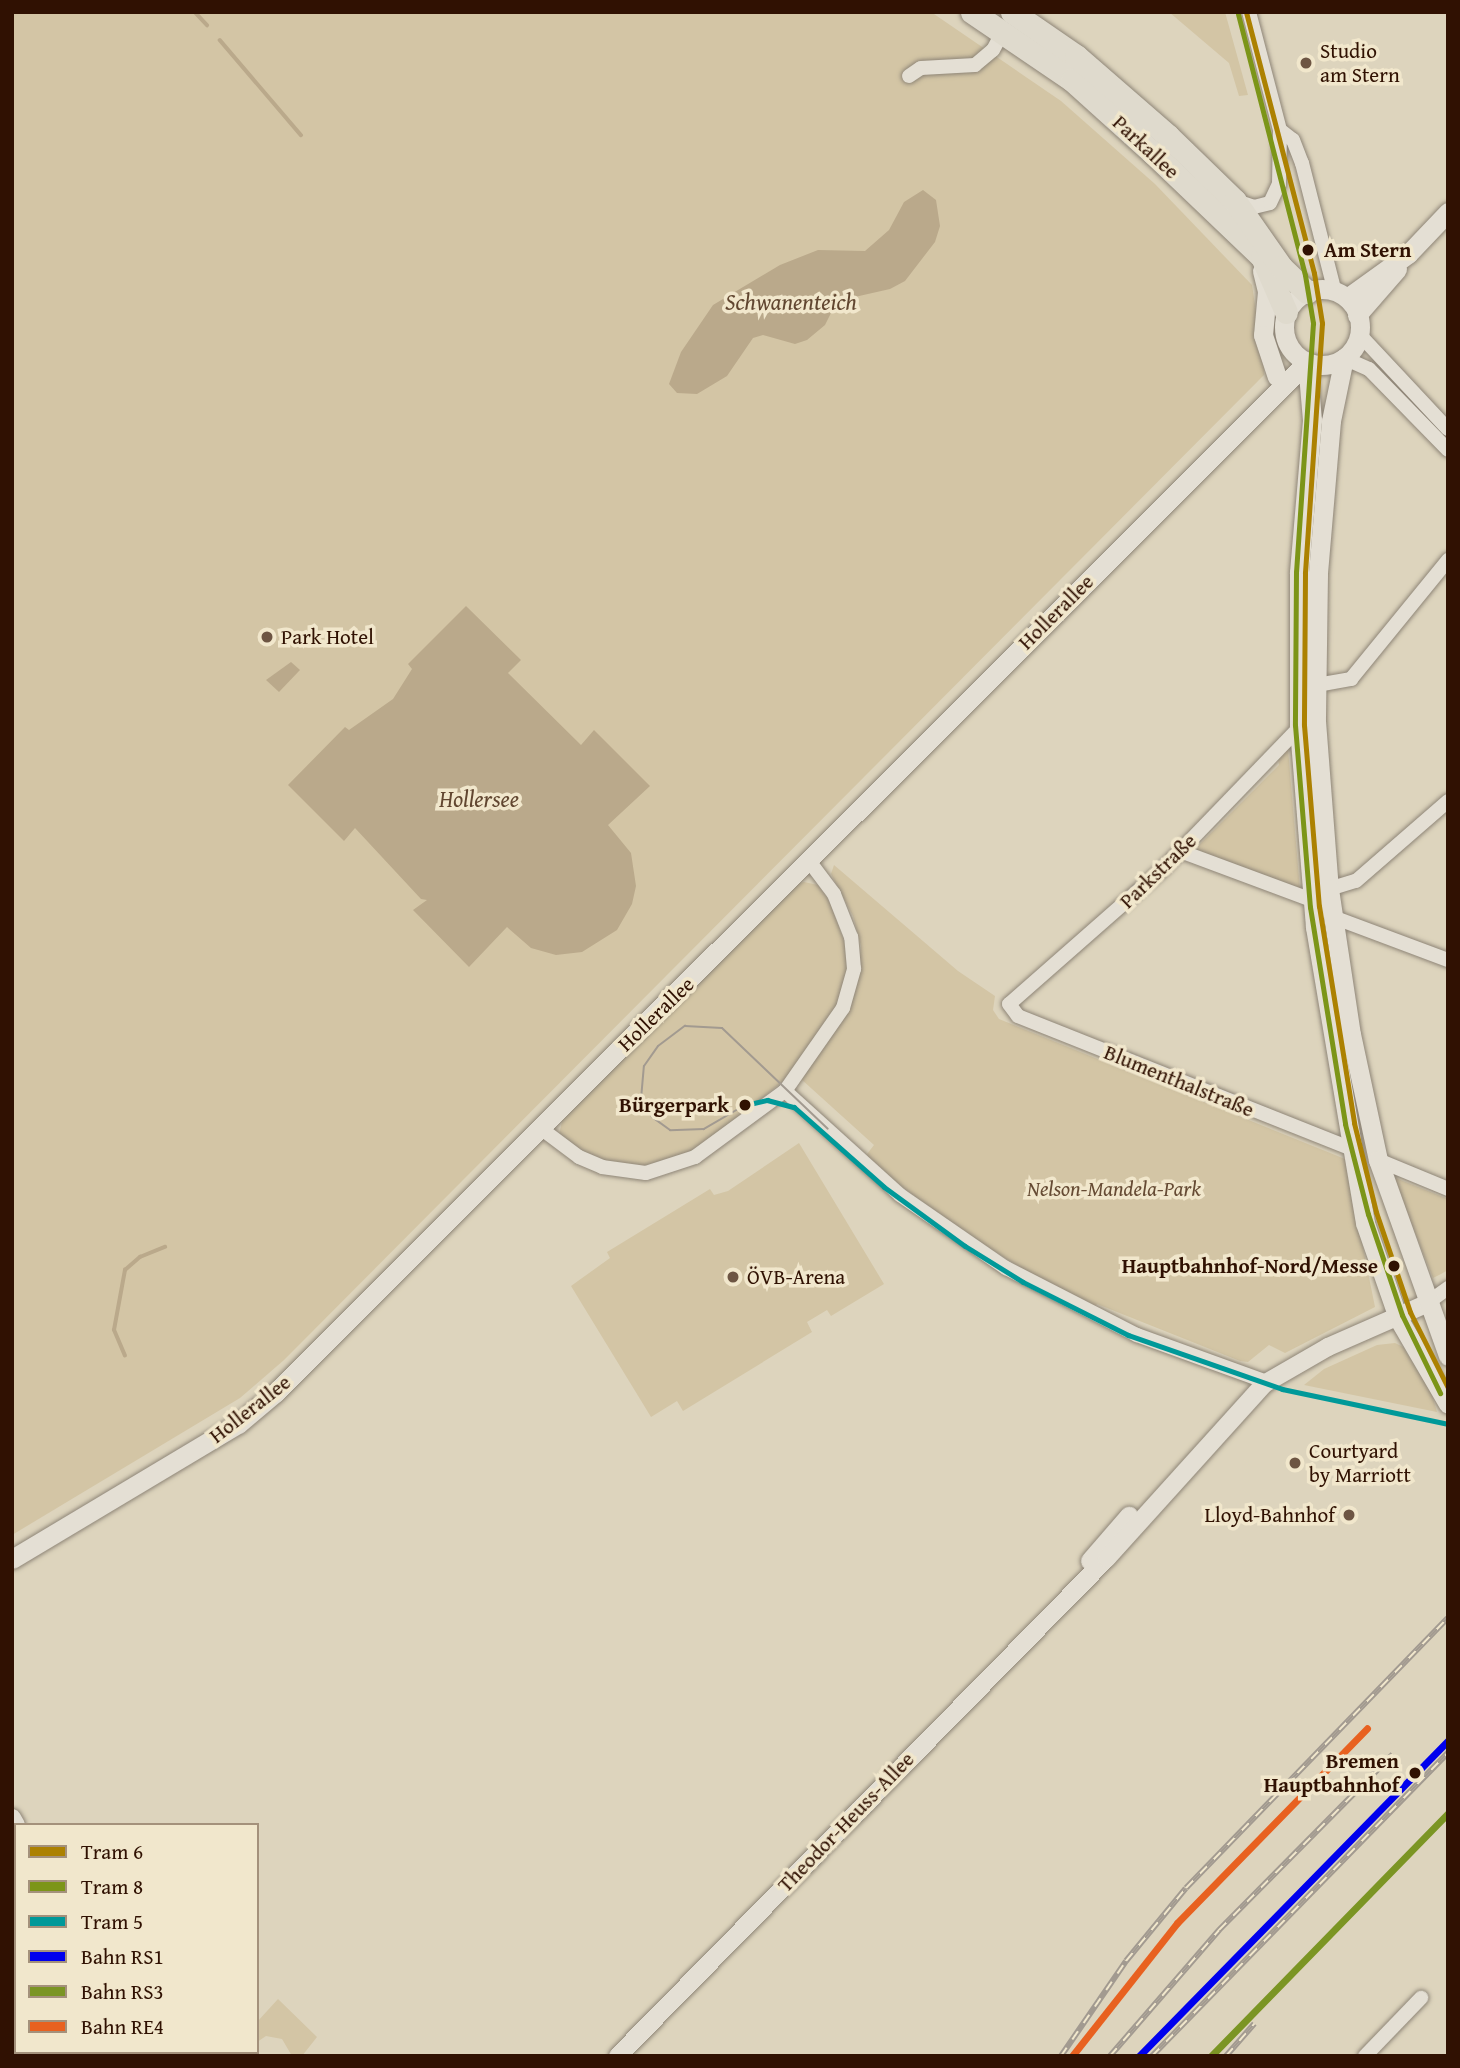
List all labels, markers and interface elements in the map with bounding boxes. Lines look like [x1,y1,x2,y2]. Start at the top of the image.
place label: Studio am Stern [1320,38,1400,88]
marker: Studio am Stern [1298,55,1314,71]
street label: Parkallee [1107,110,1185,184]
place label: Am Stern [1324,237,1411,263]
marker: Am Stern [1298,240,1318,260]
water label: Schwanenteich [725,288,857,316]
street label: Hollerallee [1013,569,1099,655]
place label: Park Hotel [281,624,374,650]
marker: Park Hotel [259,629,275,645]
water label: Hollersee [439,785,519,813]
street label: Parkstraße [1114,828,1202,914]
street label: Hollerallee [613,972,699,1056]
street label: Blumenthalstraße [1100,1039,1258,1123]
place label: Bürgerpark [619,1092,729,1118]
marker: Bürgerpark [735,1095,755,1115]
park label: Nelson-Mandela-Park [1027,1176,1201,1202]
place label: Hauptbahnhof-Nord/Messe [1122,1253,1378,1279]
marker: Hauptbahnhof-Nord/Messe [1384,1256,1404,1276]
place label: ÖVB-Arena [747,1264,845,1290]
marker: ÖVB-Arena [725,1269,741,1285]
street label: Hollerallee [204,1369,296,1449]
place label: Courtyard by Marriott [1309,1438,1411,1488]
marker: Courtyard by Marriott [1287,1455,1303,1471]
place label: Lloyd-Bahnhof [1205,1502,1335,1528]
marker: Lloyd-Bahnhof [1341,1507,1357,1523]
street label: Theodor-Heuss-Allee [773,1747,919,1897]
place label: Bremen Hauptbahnhof [1264,1748,1399,1798]
marker: Bremen Hauptbahnhof [1405,1763,1425,1783]
legend [14,1823,259,2054]
text: Tram 6 [81,1836,143,1867]
text: Tram 8 [81,1871,143,1902]
text: Tram 5 [81,1906,143,1937]
text: Bahn RS1 [81,1941,164,1972]
text: Bahn RS3 [81,1976,164,2007]
text: Bahn RE4 [81,2011,164,2042]

